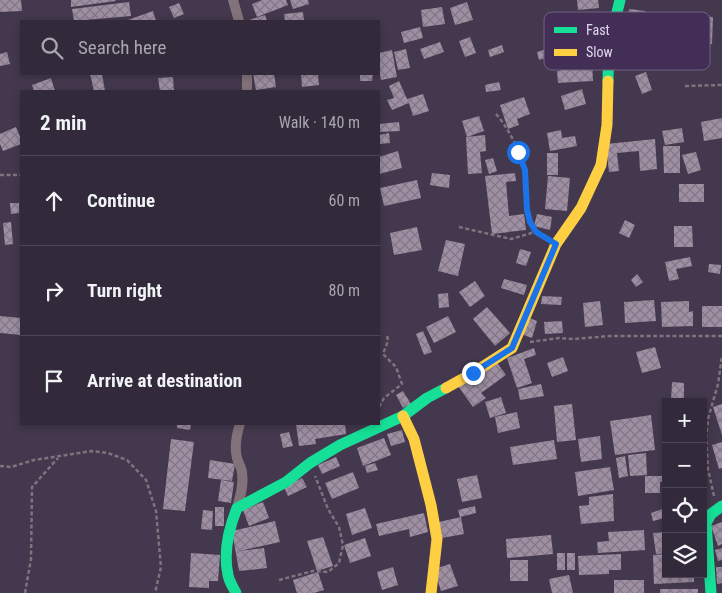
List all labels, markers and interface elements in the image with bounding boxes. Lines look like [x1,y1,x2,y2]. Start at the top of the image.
legend [544,12,710,70]
search box [20,20,380,75]
text: Fast [586,22,610,38]
icon: search [38,34,66,62]
text: Search here [78,36,166,59]
text: Slow [586,44,613,60]
text: 2 min [40,111,87,135]
text: Walk · 140 m [279,113,360,132]
route start [507,141,530,164]
icon: ahead [40,187,68,215]
text: Continue [87,189,155,212]
text: 60 m [328,191,360,210]
icon: right [40,277,68,305]
text: Turn right [87,279,162,302]
text: 80 m [328,281,360,300]
route end [462,362,485,385]
icon: arrive [40,367,68,395]
text: Arrive at destination [87,369,242,392]
map controls [662,398,707,578]
button: + [662,398,707,443]
button: − [662,443,707,488]
button: locate [662,488,707,533]
button: layers [662,533,707,578]

